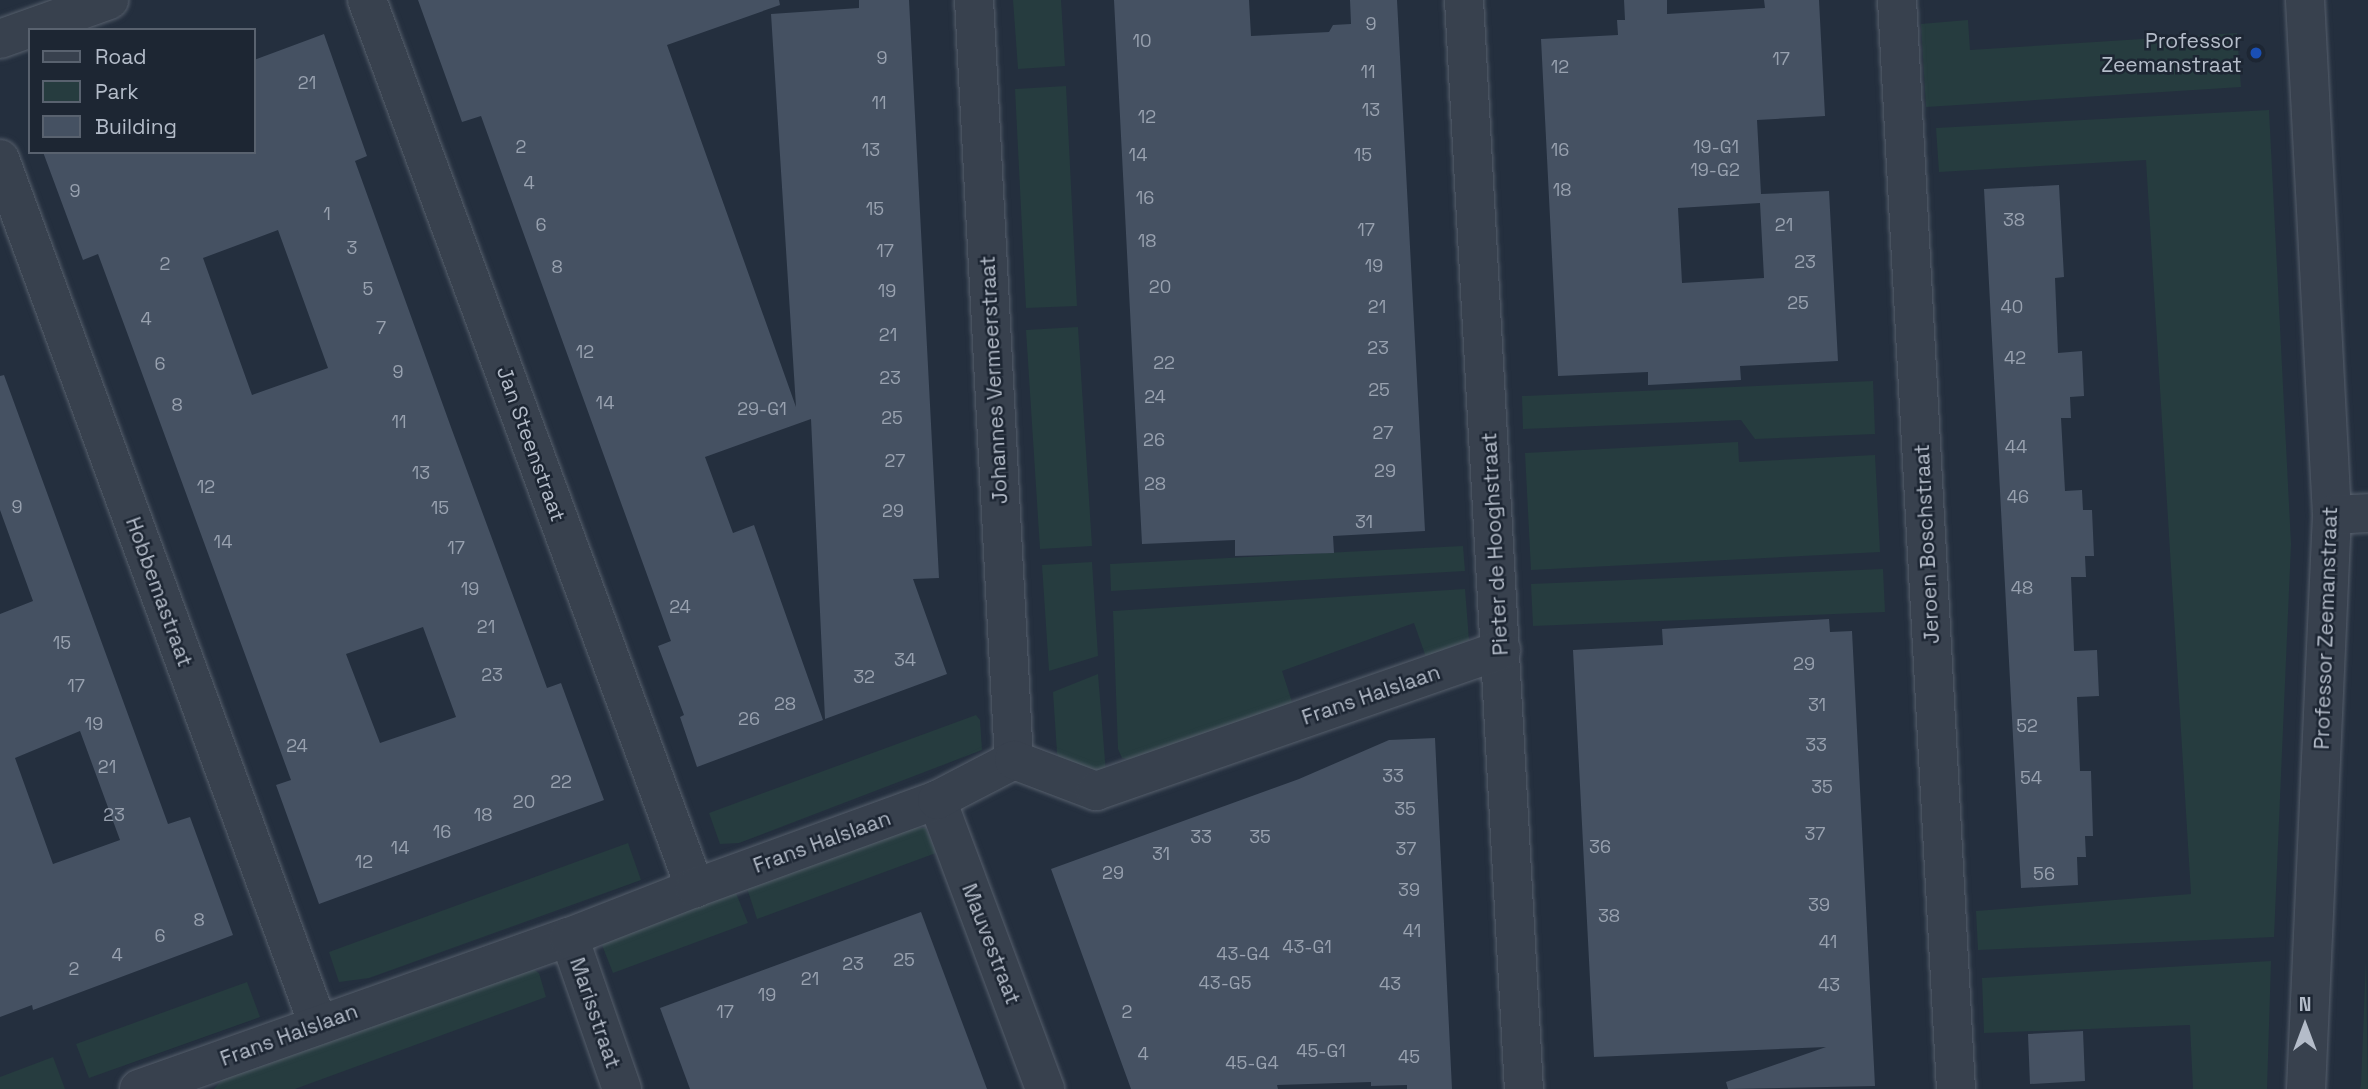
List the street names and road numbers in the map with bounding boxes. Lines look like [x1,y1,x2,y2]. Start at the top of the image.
street label: Johannes Vermeerstraat [975,255,1013,505]
street label: Jan Steenstraat [491,363,571,525]
street label: Pieter de Hooghstraat [1477,432,1513,656]
street label: Jeroen Boschstraat [1909,443,1945,645]
street label: Professor Zeemanstraat [2309,506,2343,750]
street label: Hobbemastraat [120,514,198,670]
street label: Frans Halslaan [1299,660,1443,730]
street label: Frans Halslaan [750,805,894,879]
street label: Mauvestraat [956,880,1026,1008]
street label: Marisstraat [564,954,626,1072]
street label: Frans Halslaan [217,998,361,1072]

